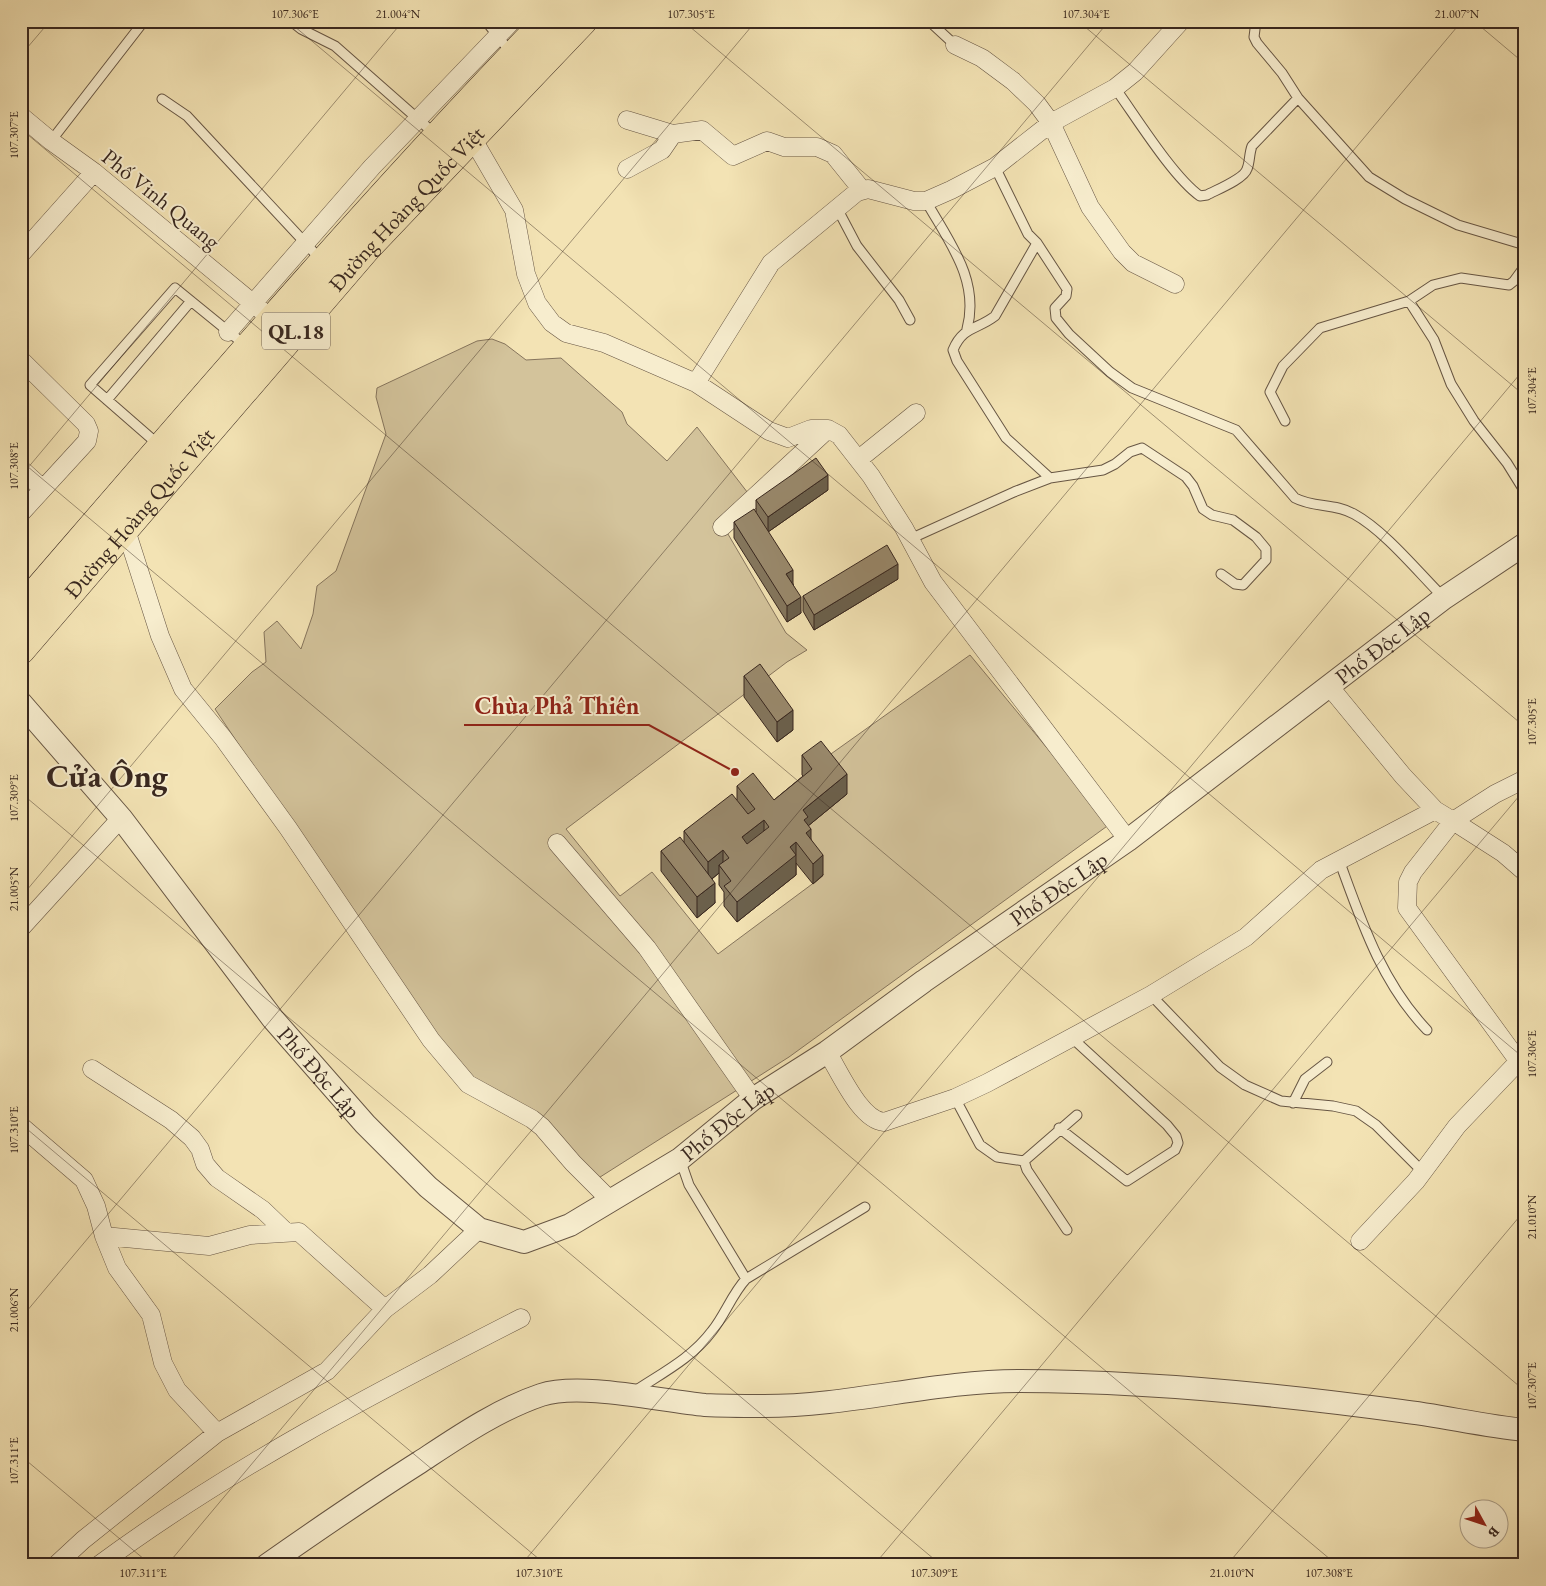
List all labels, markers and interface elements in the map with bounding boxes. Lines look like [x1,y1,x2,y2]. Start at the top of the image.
text: 107.306°E [271,6,319,22]
text: 21.004°N [376,6,421,22]
text: 107.305°E [667,6,715,22]
text: 107.304°E [1062,6,1110,22]
text: 21.007°N [1435,6,1480,22]
text: 107.307°E [6,111,22,159]
street label: Đường Hoàng Quốc Việt [322,119,490,297]
street label: Phố Vinh Quang [96,142,226,256]
road number: QL.18 [262,312,330,350]
text: 107.304°E [1524,367,1540,415]
street label: Đường Hoàng Quốc Việt [58,421,221,604]
text: 107.308°E [6,442,22,490]
street label: Phố Độc Lập [1329,599,1436,691]
callout: Chùa Phả Thiên [464,686,649,725]
text: Chùa Phả Thiên [475,690,640,721]
text: 107.305°E [1524,698,1540,746]
district label: Cửa Ông [46,755,169,797]
text: 107.309°E [6,774,22,822]
street label: Phố Độc Lập [1004,844,1113,932]
text: 21.005°N [6,866,22,911]
street label: Phố Độc Lập [271,1020,368,1124]
text: 107.306°E [1524,1030,1540,1078]
street label: Phố Độc Lập [674,1075,780,1167]
text: 107.310°E [6,1106,22,1154]
text: 21.010°N [1524,1194,1540,1239]
text: 21.006°N [6,1287,22,1332]
text: 107.307°E [1524,1362,1540,1410]
text: 107.311°E [6,1437,22,1485]
north arrow [1458,1498,1508,1548]
text: B [1484,1523,1504,1542]
text: 107.311°E [119,1565,167,1581]
text: 107.310°E [515,1565,563,1581]
text: 107.309°E [910,1565,958,1581]
text: 21.010°N [1210,1565,1255,1581]
text: 107.308°E [1305,1565,1353,1581]

